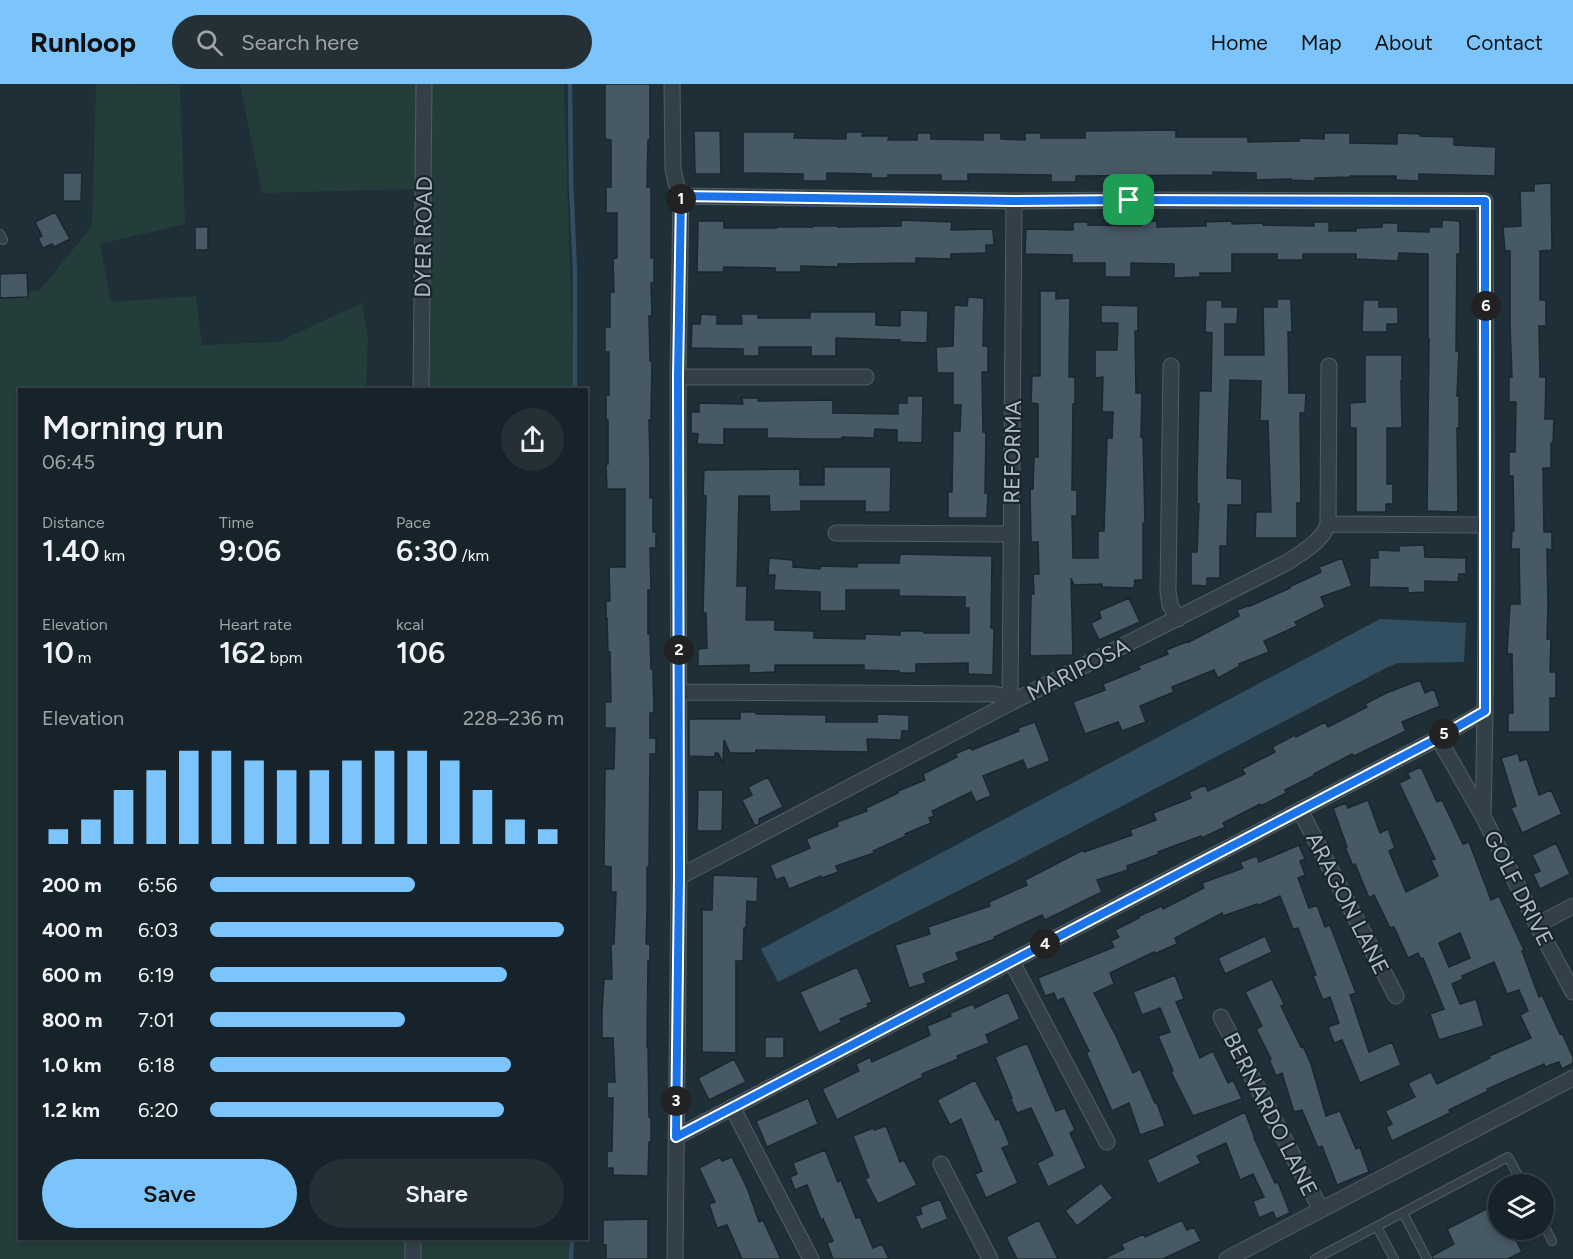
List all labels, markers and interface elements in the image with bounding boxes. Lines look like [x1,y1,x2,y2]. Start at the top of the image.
search box [172,15,592,69]
text: Runloop [30,25,136,59]
icon: search [193,26,226,59]
text: Search here [241,29,359,56]
text: Home [1211,30,1268,55]
text: Map [1301,30,1342,55]
text: About [1375,30,1433,55]
text: Contact [1466,30,1543,55]
pin [1103,174,1154,225]
street label: DYER ROAD [409,176,438,298]
icon: arrive [1112,183,1145,216]
pin: 1 [666,184,696,214]
text: 1 [678,189,684,208]
pin: 6 [1471,291,1501,321]
text: 6 [1481,296,1491,315]
street label: REFORMA [998,400,1027,504]
text: Morning run [42,408,224,447]
button: share [501,408,564,471]
text: 06:45 [42,450,95,474]
text: Distance [42,513,105,532]
text: Time [219,513,254,532]
text: Pace [396,513,431,532]
text: 1.40 [42,532,100,569]
text: 9:06 [219,532,281,569]
text: 6:30 [396,532,458,569]
text: km [100,546,125,565]
text: /km [458,546,489,565]
text: Elevation [42,615,108,634]
text: Heart rate [219,615,292,634]
text: kcal [396,615,424,634]
street label: MARIPOSA [1022,632,1134,707]
text: 10 [42,634,74,671]
text: 162 [219,634,266,671]
text: 106 [396,634,445,671]
pin: 2 [664,635,694,665]
text: 2 [674,640,684,659]
text: m [74,648,92,667]
text: bpm [266,648,302,667]
text: Elevation [42,706,124,730]
text: 228–236 m [463,706,564,730]
pin: 5 [1429,719,1459,749]
text: 5 [1439,724,1449,743]
street label: GOLF DRIVE [1478,826,1559,950]
street label: ARAGON LANE [1300,828,1395,979]
text: 200 m [42,873,102,897]
text: 6:56 [138,873,177,897]
text: 400 m [42,918,103,942]
text: 6:03 [138,918,178,942]
pin: 4 [1030,929,1060,959]
text: 4 [1040,934,1050,953]
text: 600 m [42,963,102,987]
text: 6:19 [138,963,174,987]
text: 800 m [42,1008,102,1032]
text: 7:01 [138,1008,175,1032]
street label: BERNARDO LANE [1218,1028,1323,1201]
text: 1.0 km [42,1053,101,1077]
text: 6:18 [138,1053,175,1077]
pin: 3 [661,1086,691,1116]
text: 3 [672,1091,680,1110]
text: 1.2 km [42,1098,100,1122]
text: 6:20 [138,1098,178,1122]
button: Save [42,1159,297,1228]
button: Share [309,1159,564,1228]
map controls [1488,1174,1554,1240]
button: layers [1488,1174,1554,1240]

